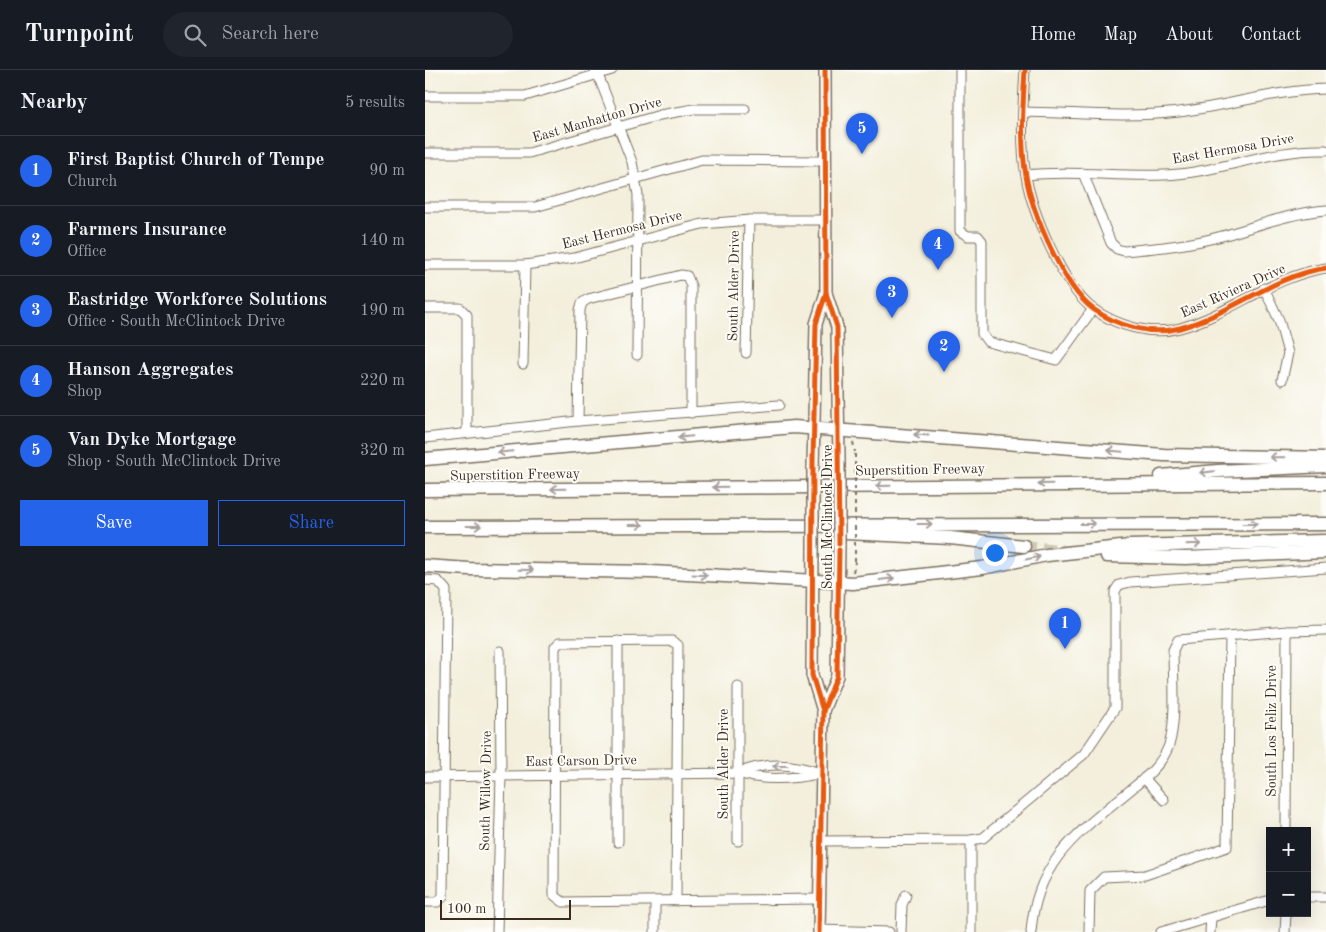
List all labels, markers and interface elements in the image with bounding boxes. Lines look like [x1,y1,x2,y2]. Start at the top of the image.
search box [163,12,513,57]
icon: search [181,21,209,49]
text: Turnpoint [25,23,133,47]
text: Search here [221,25,319,44]
text: Home [1030,26,1076,44]
text: Map [1104,26,1137,44]
text: About [1165,26,1213,44]
text: Contact [1241,26,1301,44]
text: Nearby [20,92,88,113]
text: 5 results [345,95,405,111]
street label: East Manhatton Drive [531,95,663,145]
pin: 5 [846,113,878,154]
street label: East Hermosa Drive [1171,131,1295,167]
text: First Baptist Church of Tempe [67,151,325,170]
text: 1 [31,163,41,179]
text: 90 m [369,163,405,179]
text: Church [67,174,117,190]
street label: East Hermosa Drive [560,208,684,252]
text: Farmers Insurance [67,221,227,240]
pin: 4 [922,229,954,270]
street label: South Alder Drive [726,230,742,342]
text: 2 [31,233,41,249]
text: 140 m [360,233,405,249]
text: Office [67,244,106,260]
street label: East Riviera Drive [1178,262,1288,320]
pin: 3 [876,277,908,318]
text: Eastridge Workforce Solutions [67,291,327,310]
text: 3 [31,303,41,319]
text: 190 m [360,303,405,319]
text: Office · South McClintock Drive [67,314,285,330]
pin: 2 [928,331,960,372]
text: Hanson Aggregates [67,361,233,380]
text: 4 [31,373,41,389]
text: 220 m [360,373,405,389]
text: Shop [67,384,102,400]
one-way arrow [913,430,929,440]
text: Van Dyke Mortgage [67,431,237,450]
one-way arrow [677,432,693,442]
text: 5 [31,443,41,459]
text: 320 m [360,443,405,459]
street label: South McClintock Drive [821,445,835,589]
one-way arrow [1107,446,1123,455]
one-way arrow [498,447,514,457]
one-way arrow [1270,452,1286,462]
text: Shop · South McClintock Drive [67,454,281,470]
street label: Superstition Freeway [855,462,986,478]
street label: Superstition Freeway [450,467,581,483]
one-way arrow [1200,467,1216,477]
one-way arrow [1038,479,1054,489]
one-way arrow [875,481,892,491]
one-way arrow [713,483,729,492]
one-way arrow [550,484,566,494]
button: Save [20,500,208,546]
button: Share [218,500,405,546]
one-way arrow [917,519,933,529]
one-way arrow [1080,519,1096,529]
one-way arrow [1242,519,1258,529]
one-way arrow [628,520,644,530]
one-way arrow [465,521,481,531]
one-way arrow [1186,539,1202,549]
your location [982,540,1008,566]
one-way arrow [1024,553,1040,562]
one-way arrow [518,565,534,575]
one-way arrow [691,570,707,579]
one-way arrow [879,574,895,584]
pin: 1 [1049,608,1081,649]
street label: South Los Feliz Drive [1265,665,1279,797]
street label: South Alder Drive [717,708,731,820]
street label: South Willow Drive [478,731,494,851]
street label: East Carson Drive [525,753,637,769]
one-way arrow [772,761,788,771]
map controls [1266,827,1311,917]
button: + [1266,827,1311,872]
button: − [1266,872,1311,917]
scale bar [440,897,571,920]
text: 100 m [447,902,486,916]

